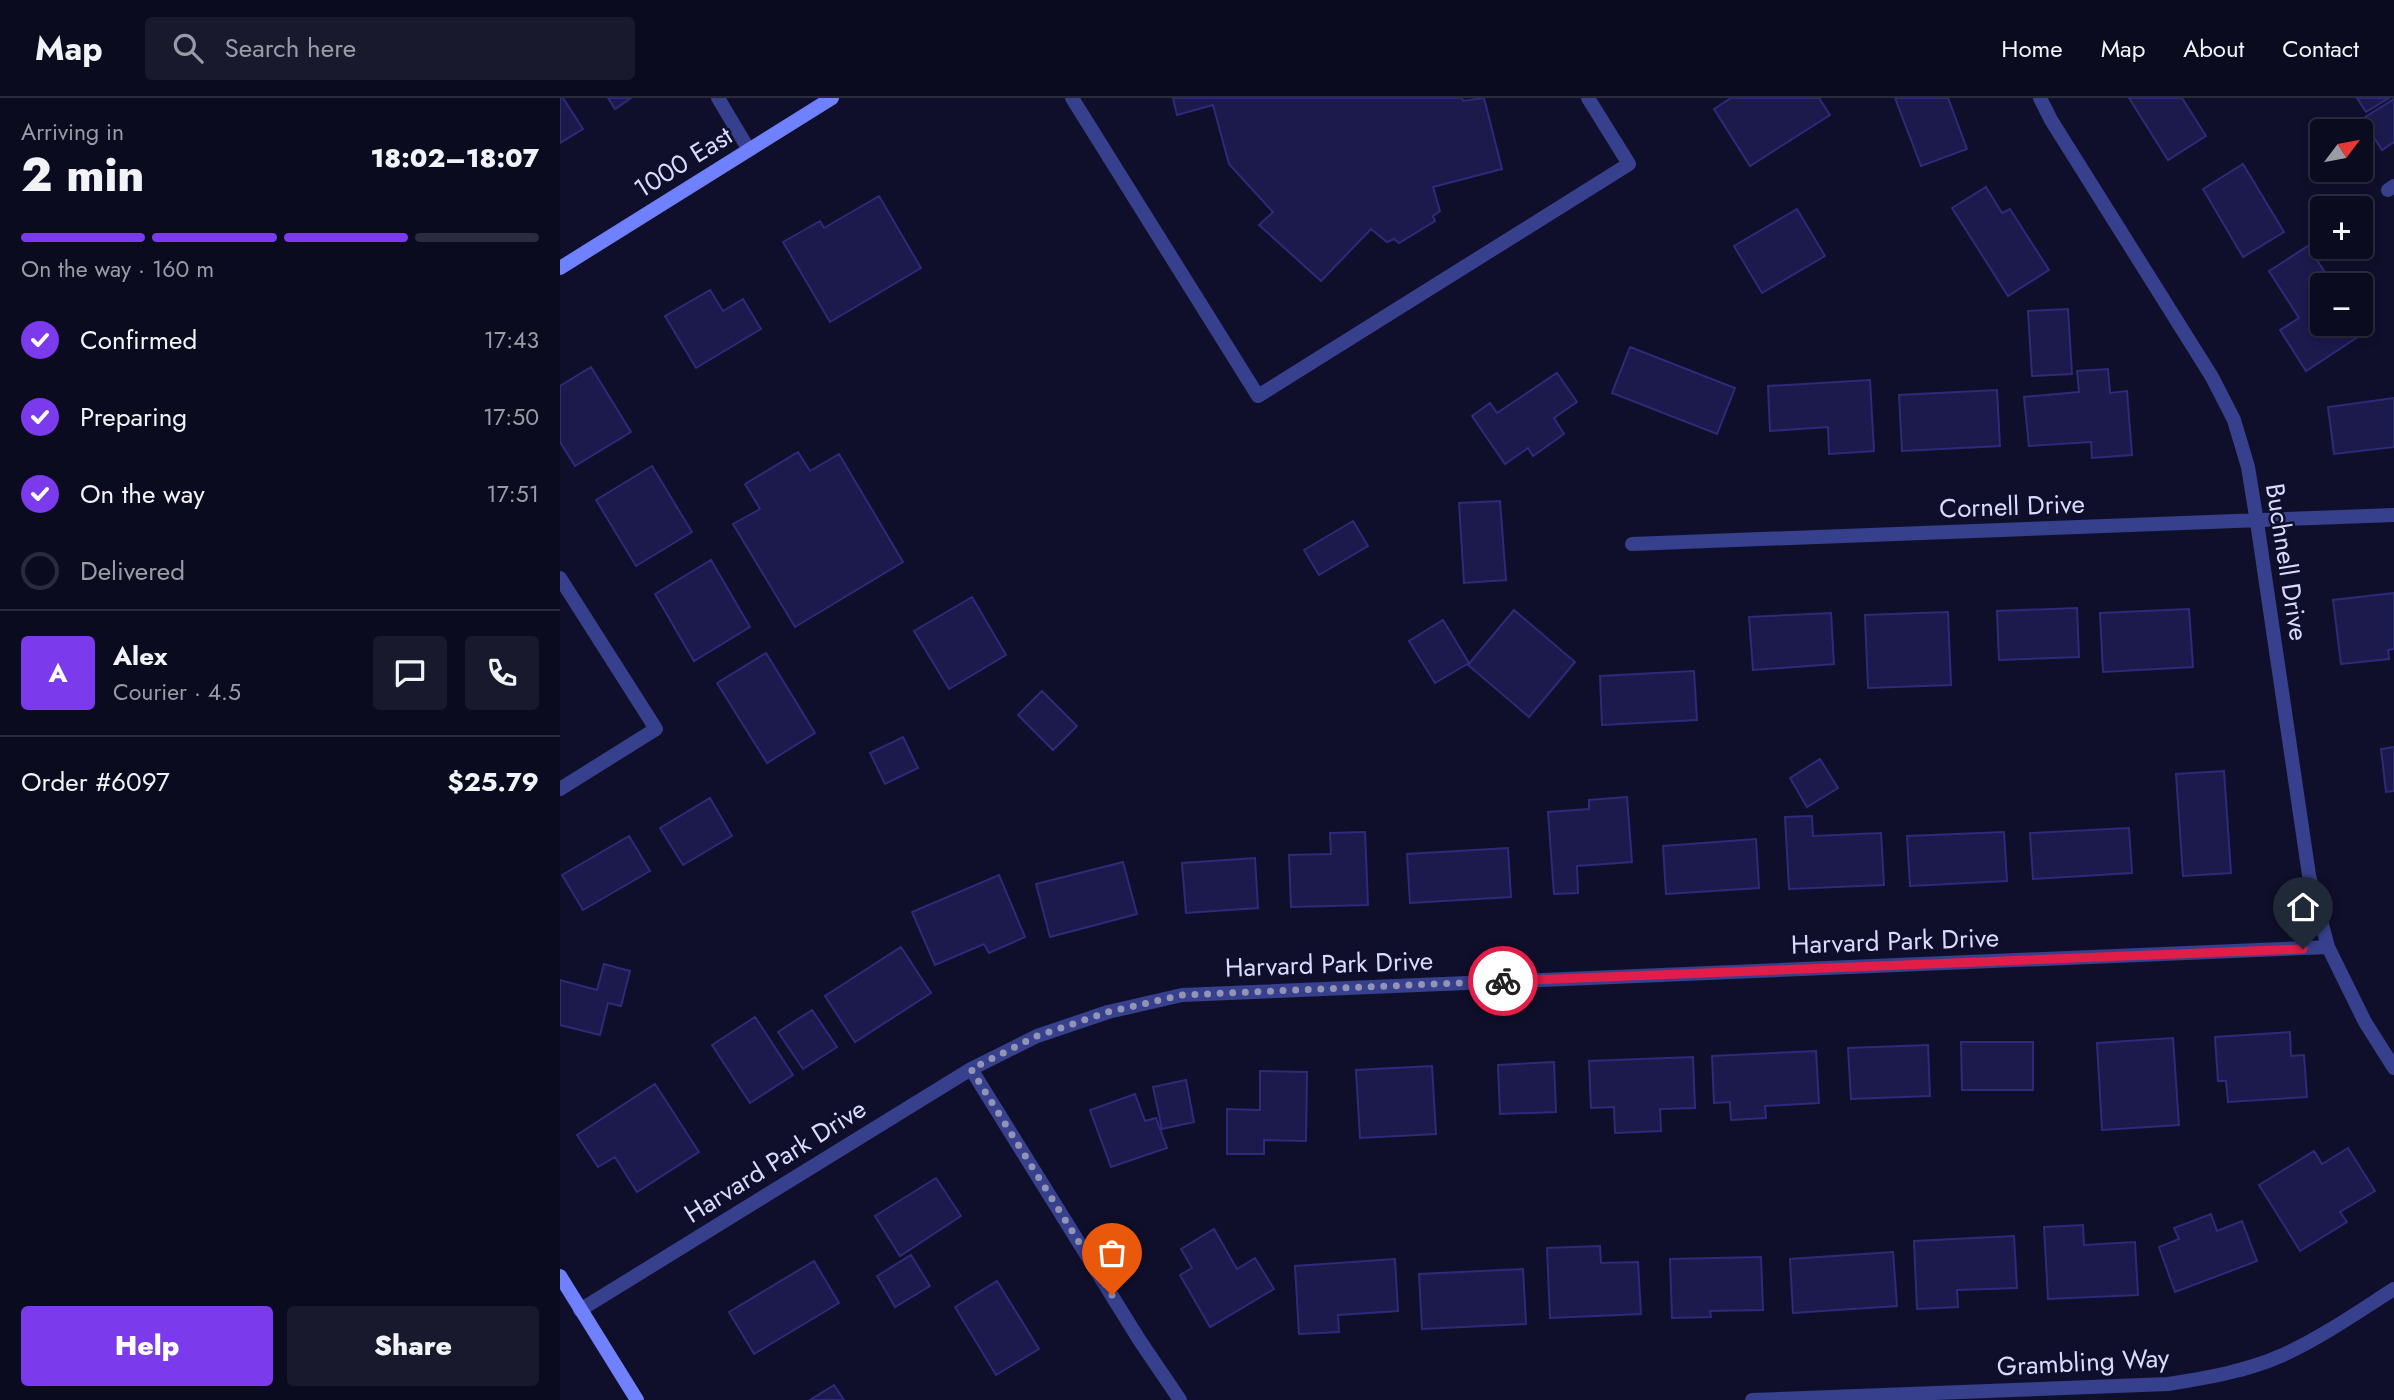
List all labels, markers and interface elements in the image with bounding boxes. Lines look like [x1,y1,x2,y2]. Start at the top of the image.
search box [145,17,635,80]
text: Map [35,25,103,72]
icon: search [169,29,207,67]
text: Search here [225,29,356,67]
text: Home [2001,31,2063,66]
text: Map [2101,31,2145,66]
text: About [2183,31,2244,66]
text: Contact [2282,31,2359,66]
text: Arriving in [21,115,124,149]
street label: 1000 East [626,116,740,207]
north arrow [2310,119,2373,182]
map controls [2310,119,2373,336]
text: 18:02–18:07 [371,139,539,177]
text: 2 min [21,142,145,208]
button: + [2310,196,2373,259]
text: On the way · 160 m [21,252,214,286]
button: − [2310,273,2373,336]
icon: check [21,321,59,359]
text: Confirmed [80,321,197,359]
text: 17:43 [484,323,539,357]
icon: check [21,398,59,436]
text: Preparing [80,398,187,436]
text: 17:50 [483,400,539,434]
icon: check [21,475,59,513]
text: On the way [80,475,205,513]
text: 17:51 [486,477,539,511]
street label: Buchnell Drive [2256,481,2318,643]
street label: Cornell Drive [1939,484,2085,528]
text: Delivered [80,552,185,590]
button: chat [373,636,447,710]
button: phone [465,636,539,710]
text: Alex [113,637,167,675]
text: A [48,654,68,692]
text: Courier · 4.5 [113,675,241,709]
text: Order #6097 [21,763,170,801]
text: $25.79 [448,763,539,801]
pin [2273,877,2333,949]
icon: home [2284,888,2322,926]
street label: Harvard Park Drive [1790,918,2000,964]
street label: Harvard Park Drive [1224,941,1434,987]
courier [1468,946,1538,1016]
icon: bike [1484,962,1522,1000]
street label: Harvard Park Drive [677,1090,873,1232]
pin [1082,1223,1142,1295]
icon: bag [1093,1234,1131,1272]
button: Help [21,1306,273,1386]
button: Share [287,1306,539,1386]
street label: Grambling Way [1996,1338,2171,1385]

